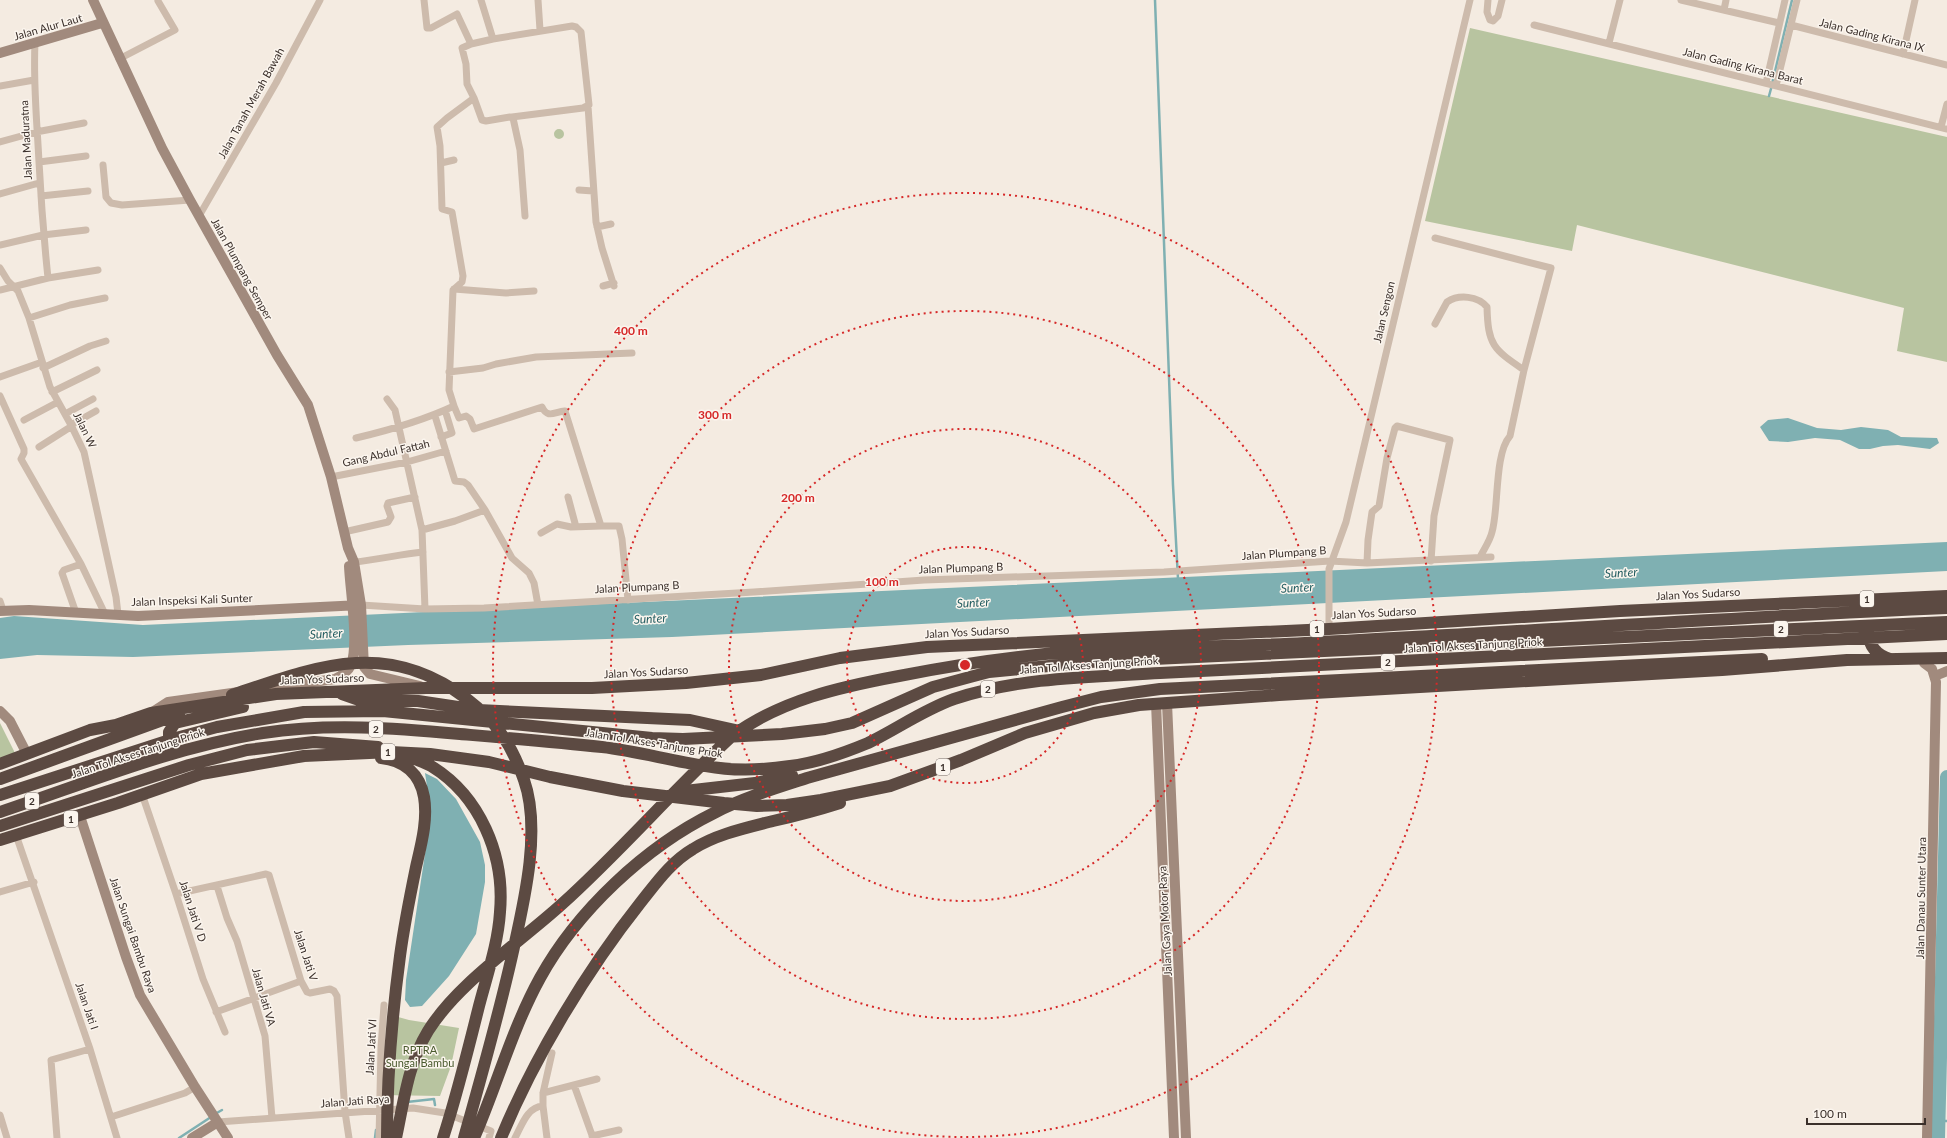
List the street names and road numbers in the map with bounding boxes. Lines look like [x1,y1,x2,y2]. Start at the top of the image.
street label: Jalan Alur Laut [12,11,84,42]
street label: Jalan Gading Kirana IX [1818,15,1927,54]
street label: Jalan Gading Kirana Barat [1682,44,1805,87]
street label: Jalan Tanah Merah Bawah [215,45,286,160]
street label: Jalan Maduratna [17,100,34,180]
street label: Jalan Plumpang Semper [209,216,276,322]
street label: Jalan Sengon [1370,280,1397,344]
street label: Jalan W [71,410,100,450]
street label: Gang Abdul Fattah [341,436,431,469]
street label: Jalan Plumpang B [1241,543,1327,562]
street label: Jalan Plumpang B [918,560,1004,575]
street label: Jalan Plumpang B [594,578,680,595]
street label: Jalan Yos Sudarso [1655,585,1741,602]
street label: Jalan Inspeksi Kali Sunter [131,591,253,608]
road number: 1 [1860,591,1874,607]
street label: Jalan Yos Sudarso [1331,604,1417,621]
road number: 1 [1310,621,1324,637]
road number: 2 [1774,621,1788,637]
street label: Jalan Yos Sudarso [924,623,1010,640]
street label: Jalan Tol Akses Tanjung Priok [1403,634,1543,655]
street label: Jalan Tol Akses Tanjung Priok [1019,653,1159,676]
road number: 2 [1381,654,1395,670]
street label: Jalan Yos Sudarso [603,663,689,680]
street label: Jalan Yos Sudarso [280,671,364,686]
road number: 2 [981,681,995,697]
road number: 2 [369,721,383,737]
street label: Jalan Tol Akses Tanjung Priok [70,725,206,780]
street label: Jalan Tol Akses Tanjung Priok [584,725,724,760]
road number: 1 [381,744,395,760]
road number: 1 [936,759,950,775]
road number: 2 [25,793,39,809]
road number: 1 [64,811,78,827]
street label: Jalan Danau Sunter Utara [1913,837,1928,959]
street label: Jalan Gaya Motor Raya [1155,866,1174,976]
street label: Jalan Sungai Bambu Raya [108,875,159,994]
street label: Jalan Jati V D [177,878,210,943]
street label: Jalan Jati V [292,928,321,983]
street label: Jalan Jati VA [250,966,279,1028]
street label: Jalan Jati I [73,981,102,1031]
street label: Jalan Jati VI [363,1019,378,1075]
street label: Jalan Jati Raya [320,1092,390,1109]

